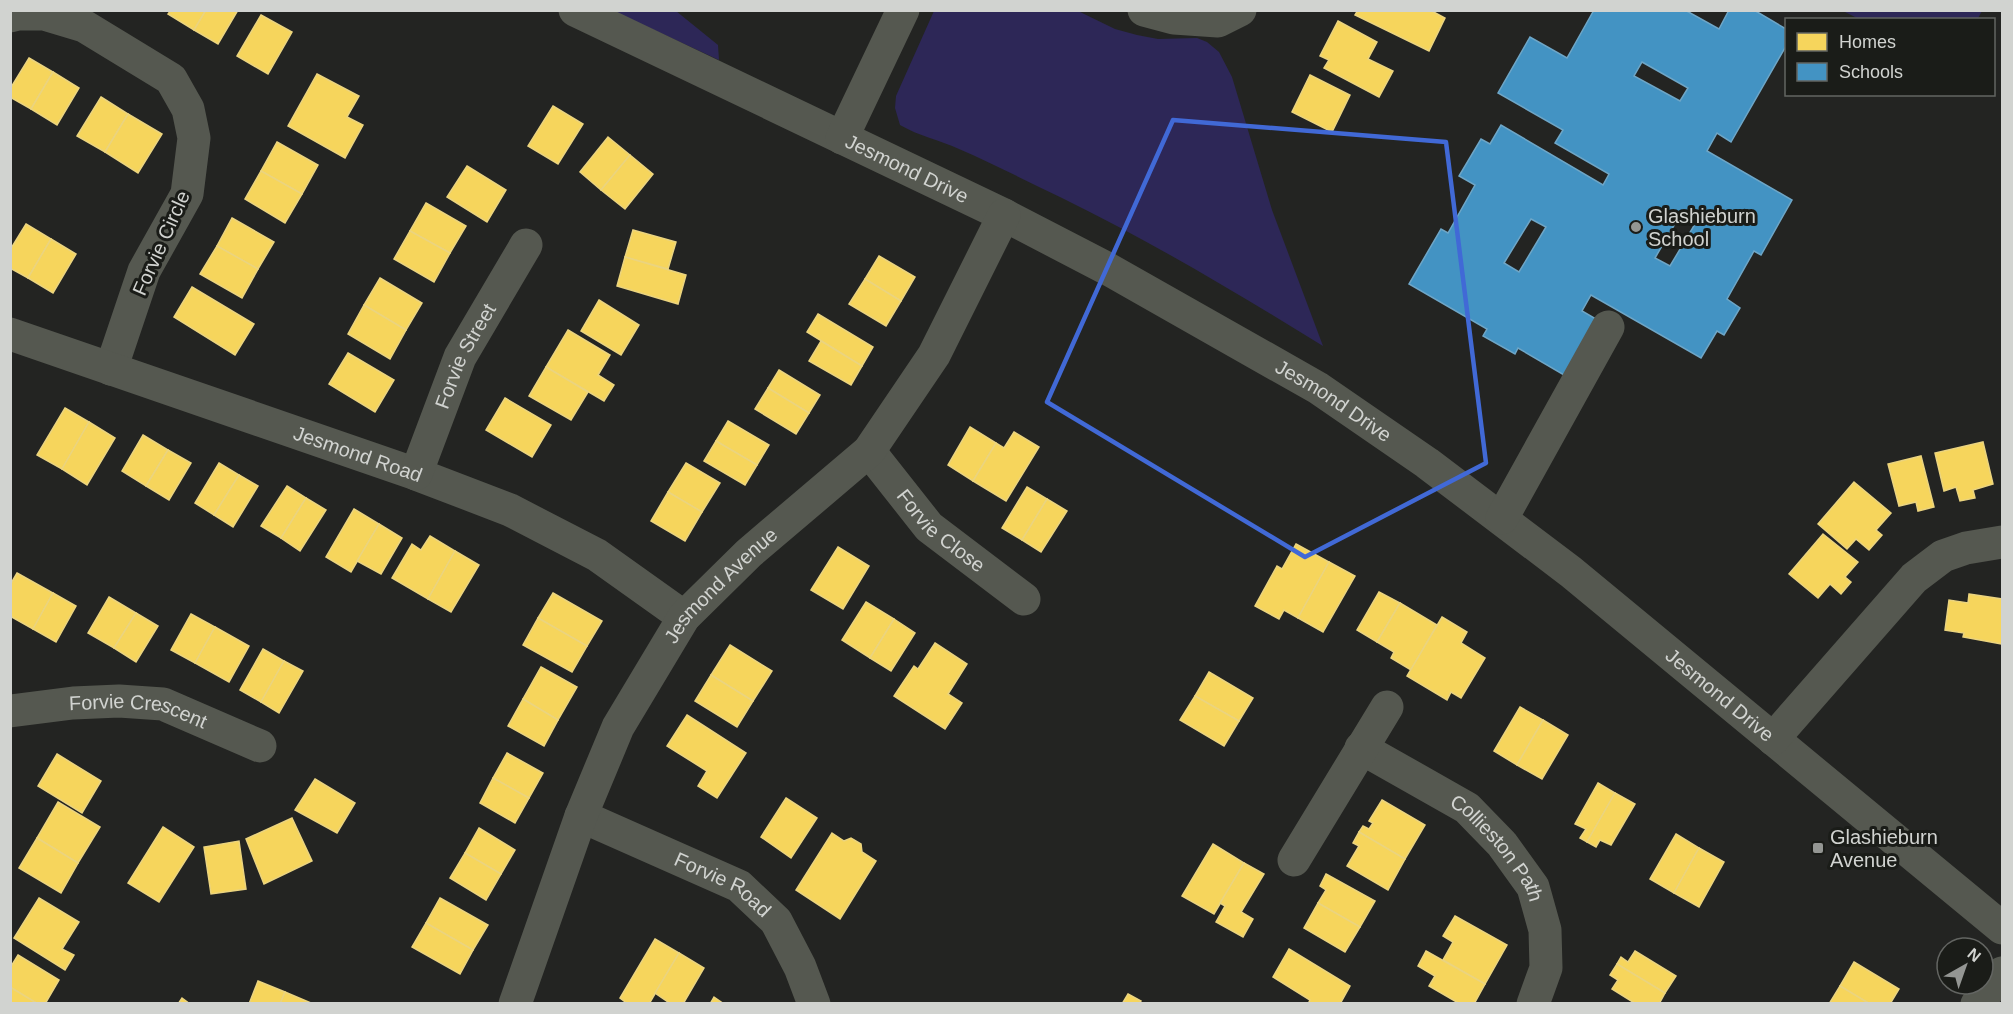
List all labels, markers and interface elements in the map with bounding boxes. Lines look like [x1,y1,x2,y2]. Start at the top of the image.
legend [1785,18,1995,96]
text: Homes [1839,32,1896,52]
text: Schools [1839,62,1903,82]
street label: Jesmond Drive [842,130,972,207]
street label: Forvie Circle [128,187,194,299]
place label: Glashieburn School [1648,205,1756,250]
marker: Glashieburn School [1629,220,1643,234]
street label: Forvie Street [431,299,500,412]
street label: Jesmond Drive [1272,355,1396,446]
street label: Jesmond Road [291,422,425,486]
street label: Forvie Close [892,485,989,576]
street label: Jesmond Avenue [660,523,782,647]
street label: Jesmond Drive [1661,644,1778,746]
street label: Forvie Crescent [68,690,211,733]
street label: Collieston Path [1447,790,1547,904]
place label: Glashieburn Avenue [1830,826,1938,871]
marker: Glashieburn Avenue [1811,841,1825,855]
street label: Forvie Road [671,848,775,921]
north arrow [1935,936,1995,996]
text: N [1964,945,1984,965]

